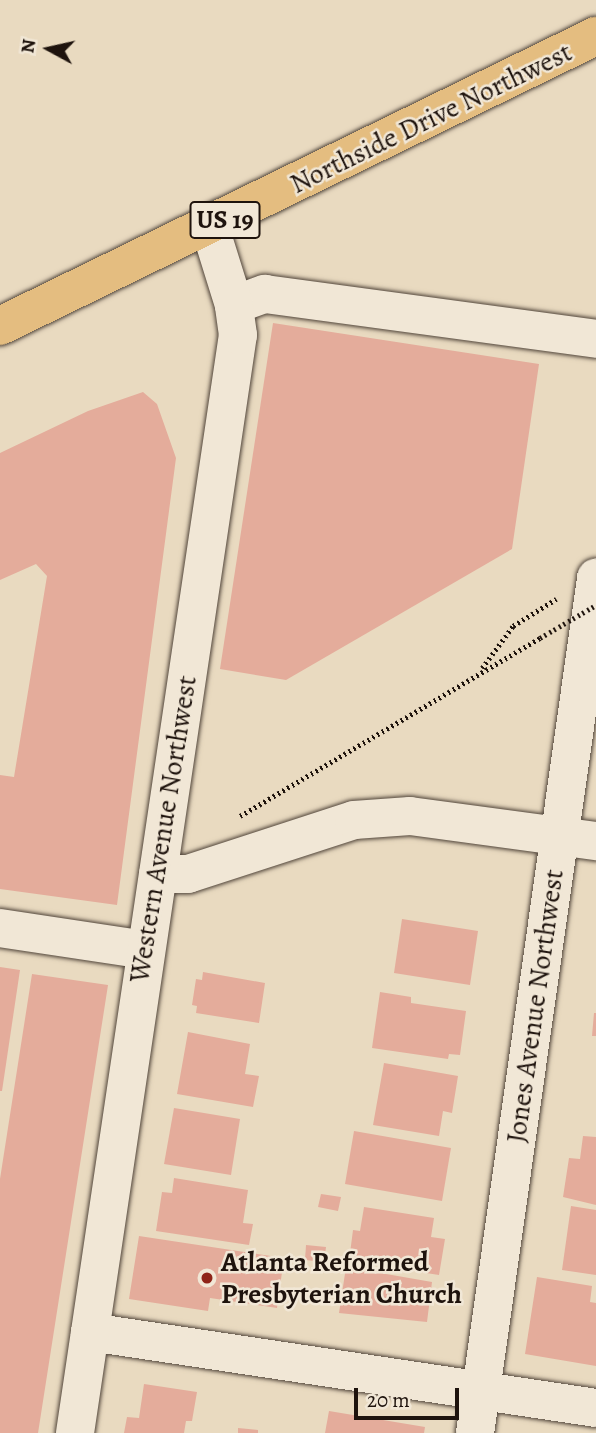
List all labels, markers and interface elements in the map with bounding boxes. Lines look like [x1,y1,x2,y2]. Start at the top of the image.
north arrow [14,14,84,84]
street label: Northside Drive Northwest [285,35,577,201]
text: N [14,37,42,55]
road number: US 19 [188,197,262,242]
street label: Western Avenue Northwest [122,673,204,985]
street label: Jones Avenue Northwest [499,867,571,1145]
place label: Atlanta Reformed Presbyterian Church [221,1245,462,1311]
marker: Atlanta Reformed Presbyterian Church [199,1270,215,1286]
scale bar [358,1374,463,1418]
text: 20 m [367,1386,410,1414]

